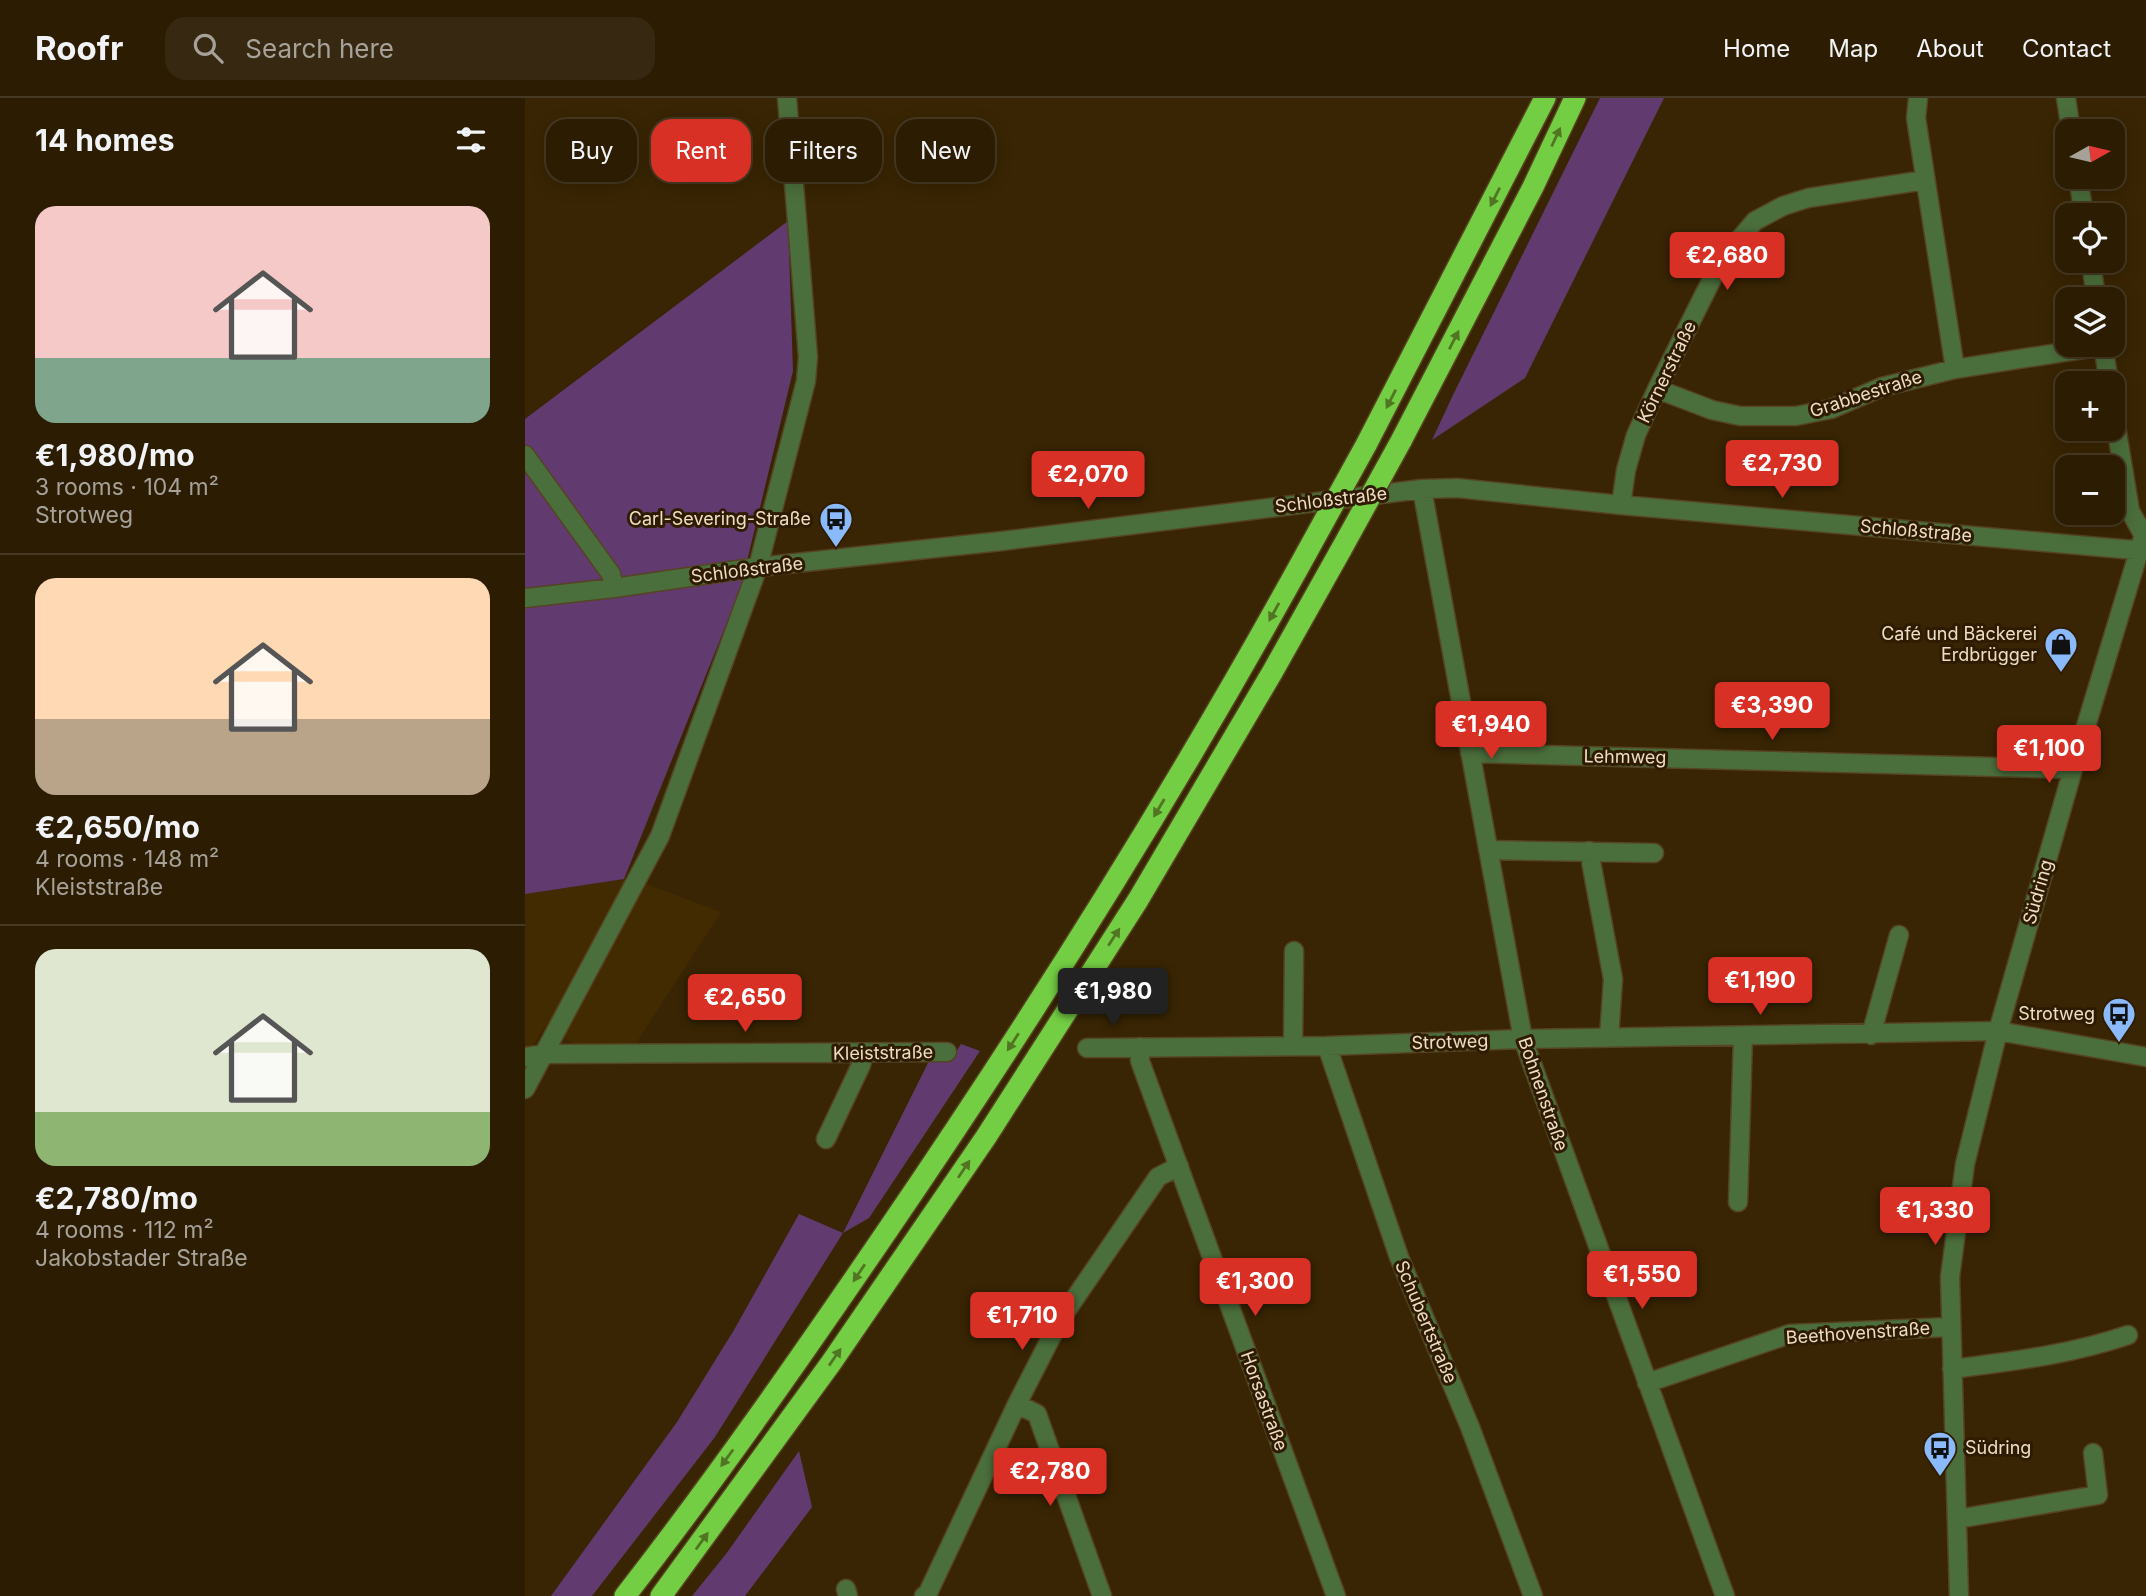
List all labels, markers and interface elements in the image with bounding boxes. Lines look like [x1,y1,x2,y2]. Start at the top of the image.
search box [165,17,655,80]
text: Roofr [35,28,123,68]
icon: search [189,29,227,67]
text: Search here [245,33,394,64]
text: Home [1723,34,1790,63]
text: Map [1828,34,1878,63]
text: About [1916,34,1984,63]
text: Contact [2022,34,2111,63]
chip: Buy [546,119,637,182]
chip: Rent [651,119,751,182]
chip: Filters [765,119,882,182]
chip: New [896,119,995,182]
north arrow [2055,119,2125,189]
map controls [2055,119,2125,525]
icon: filters [452,121,490,159]
text: 14 homes [35,122,174,158]
one-way arrow [1551,127,1562,147]
one-way arrow [1489,187,1501,207]
button: locate [2055,203,2125,273]
pin: €2,680 [1670,232,1784,292]
text: €2,680 [1686,241,1768,269]
icon: home [200,252,326,378]
button: layers [2055,287,2125,357]
street label: Körnerstraße [1633,317,1700,426]
one-way arrow [1448,330,1459,350]
street label: Grabbestraße [1807,366,1925,422]
button: + [2055,371,2125,441]
one-way arrow [1385,389,1396,409]
text: €1,980/mo [35,437,195,473]
pin: €2,730 [1725,440,1839,500]
text: €2,730 [1742,449,1822,477]
pin: €2,070 [1031,452,1145,511]
button: − [2055,455,2125,525]
text: €2,070 [1048,460,1128,488]
text: 3 rooms · 104 m² [35,473,219,501]
street label: Schloßstraße [1274,482,1388,517]
bus stop icon: Carl-Severing-Straße [817,500,855,549]
text: Strotweg [35,501,133,529]
place label: Carl-Severing-Straße [629,508,811,529]
street label: Schloßstraße [1859,515,1973,546]
street label: Schloßstraße [690,552,804,587]
one-way arrow [1269,602,1280,622]
place label: Café und Bäckerei Erdbrügger [1881,623,2037,665]
icon: home [200,624,326,750]
shop icon: Café und Bäckerei Erdbrügger [2042,625,2080,674]
pin: €3,390 [1715,682,1829,742]
text: €3,390 [1731,691,1813,719]
pin: €1,940 [1434,702,1548,761]
text: €1,940 [1451,710,1531,738]
pin: €1,100 [1992,726,2106,785]
text: €1,100 [2013,734,2085,762]
street label: Lehmweg [1583,745,1667,768]
one-way arrow [1153,799,1165,818]
text: €2,650/mo [35,809,200,845]
text: 4 rooms · 148 m² [35,845,219,873]
street label: Südring [2018,857,2057,927]
text: Kleiststraße [35,873,163,901]
one-way arrow [1107,928,1121,946]
pin: €1,190 [1703,958,1817,1017]
text: €1,190 [1724,966,1796,994]
pin: €1,980 [1056,968,1170,1028]
pin: €2,650 [688,974,802,1034]
text: €1,980 [1074,977,1152,1005]
text: €2,650 [704,983,786,1011]
icon: home [200,995,326,1121]
bus stop icon: Strotweg [2100,995,2138,1044]
place label: Strotweg [2018,1003,2095,1024]
street label: Strotweg [1411,1030,1489,1053]
one-way arrow [1006,1033,1019,1052]
street label: Bohnenstraße [1514,1034,1573,1153]
street label: Kleiststraße [833,1041,933,1064]
one-way arrow [957,1160,971,1178]
text: €2,780/mo [35,1180,198,1216]
pin: €1,330 [1878,1188,1992,1247]
text: €1,330 [1896,1196,1974,1224]
text: 4 rooms · 112 m² [35,1216,214,1244]
text: Jakobstader Straße [35,1244,248,1272]
pin: €1,550 [1585,1252,1699,1311]
street label: Schubertstraße [1391,1257,1462,1386]
pin: €1,300 [1198,1258,1312,1318]
text: €1,550 [1603,1260,1681,1288]
one-way arrow [852,1263,865,1283]
text: €1,300 [1216,1267,1294,1295]
pin: €1,710 [965,1292,1079,1352]
text: €1,710 [986,1301,1058,1329]
street label: Beethovenstraße [1785,1317,1931,1348]
one-way arrow [828,1348,842,1366]
street label: Horsastraße [1237,1348,1292,1453]
bus stop icon: Südring [1921,1429,1959,1478]
place label: Südring [1965,1437,2031,1458]
pin: €2,780 [993,1448,1107,1508]
one-way arrow [720,1449,734,1467]
text: €2,780 [1010,1457,1090,1485]
one-way arrow [694,1532,708,1550]

